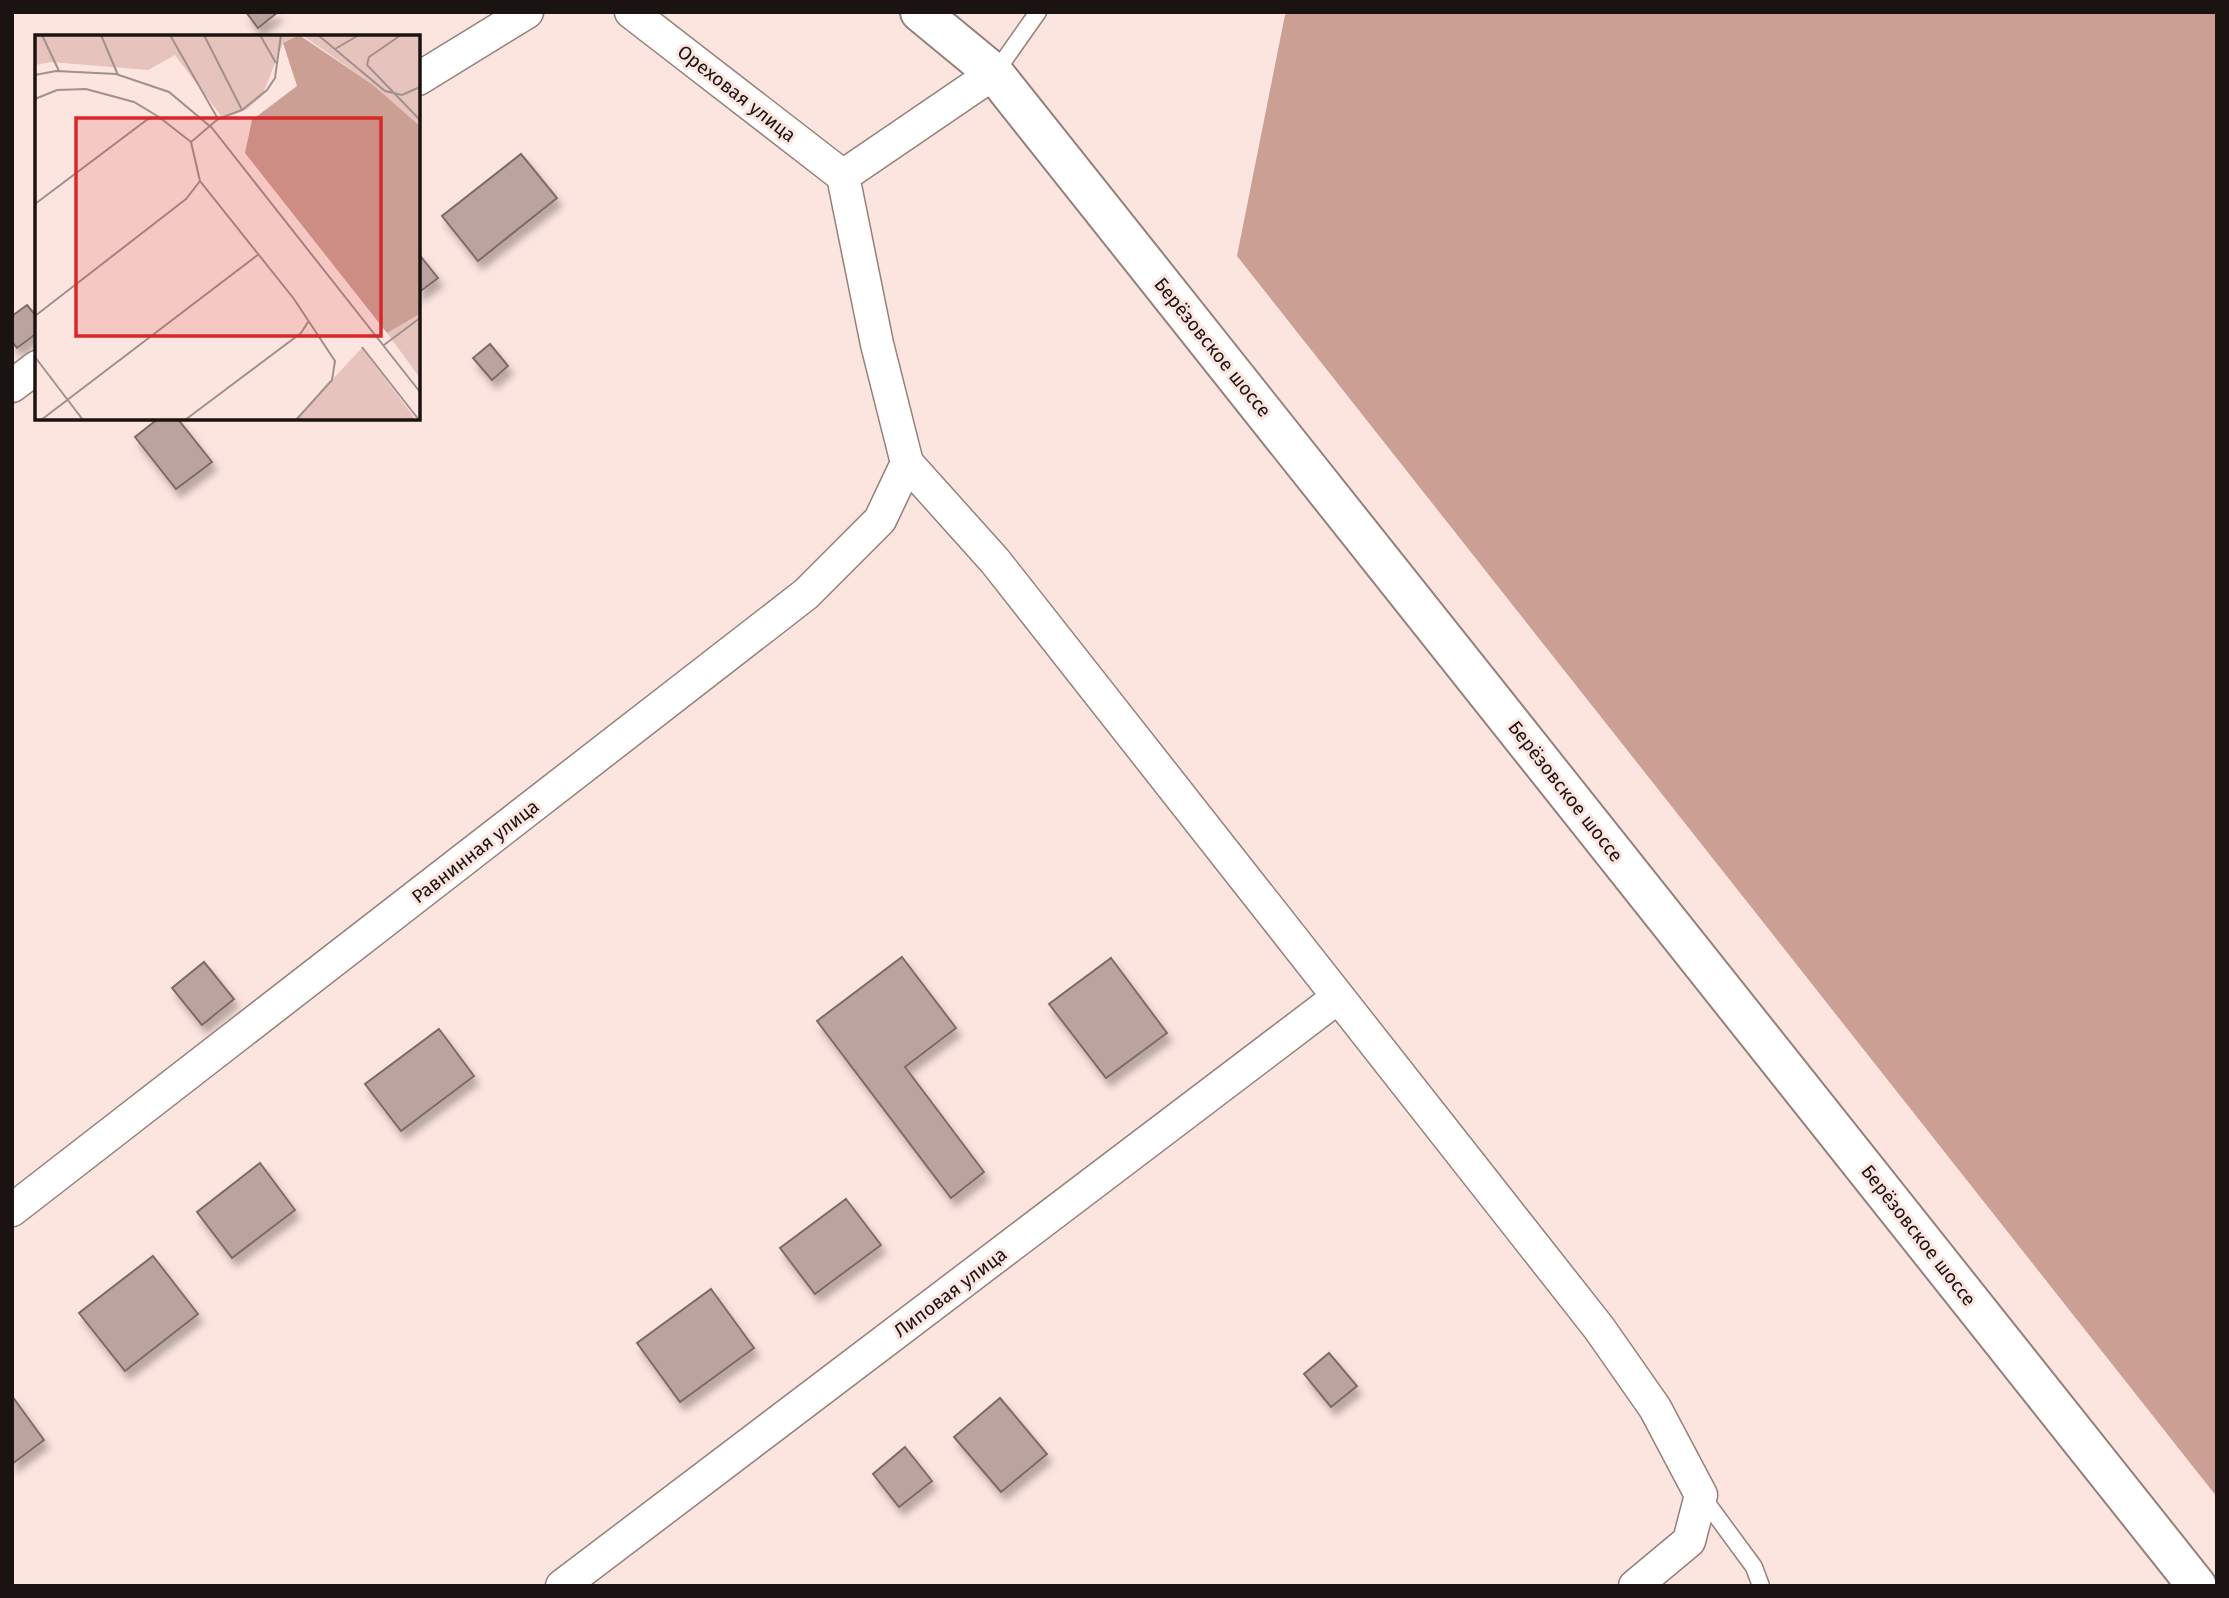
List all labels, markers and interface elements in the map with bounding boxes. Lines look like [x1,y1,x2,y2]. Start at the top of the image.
inset map [35,35,420,420]
street label: Ореховая улица [673,40,801,147]
street label: Берёзовское шоссе [1149,273,1276,422]
street label: Берёзовское шоссе [1503,716,1628,867]
street label: Равнинная улица [407,795,543,908]
street label: Берёзовское шоссе [1856,1160,1981,1311]
street label: Липовая улица [889,1242,1011,1342]

